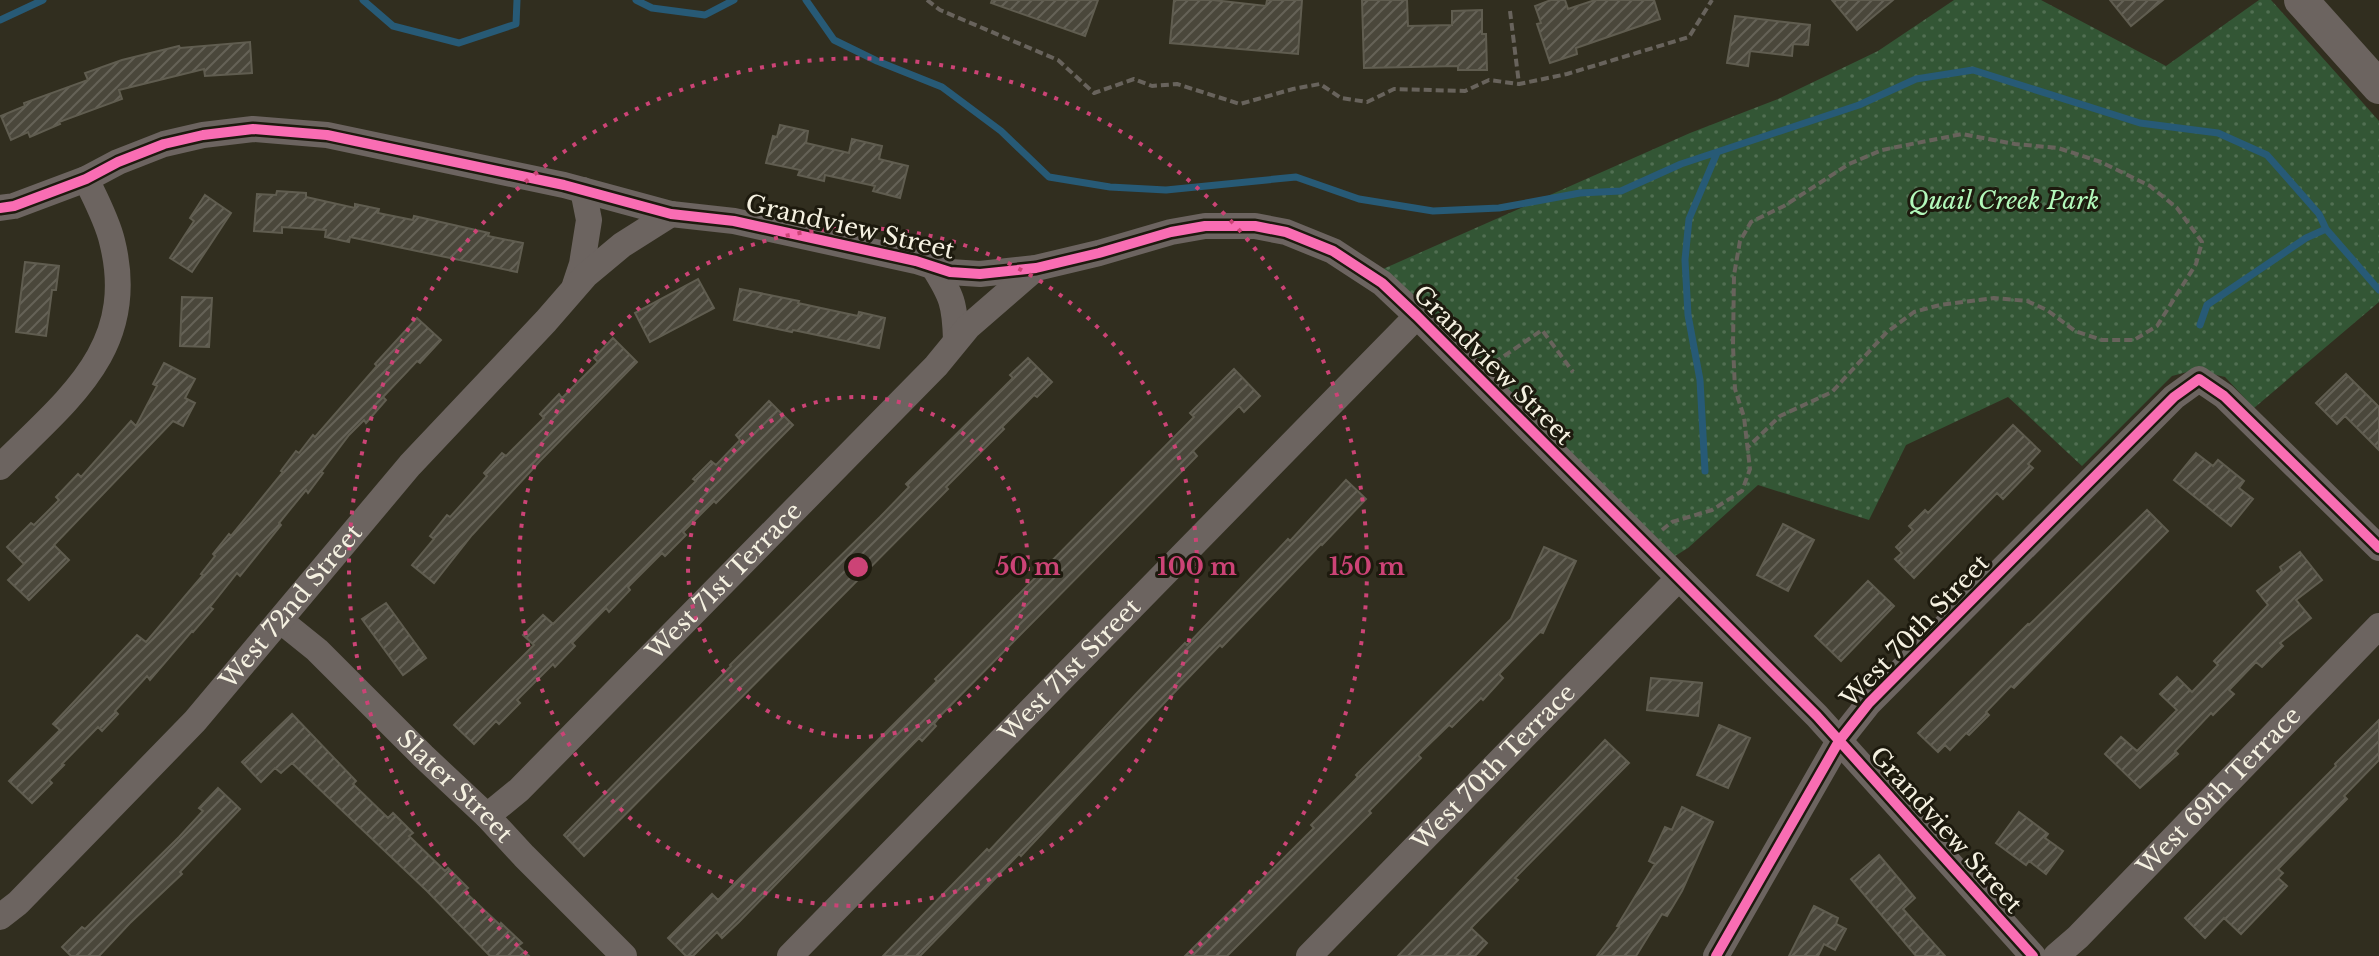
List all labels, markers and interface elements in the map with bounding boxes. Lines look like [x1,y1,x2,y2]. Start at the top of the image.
park label: Quail Creek Park [1909,186,2099,215]
street label: Grandview Street [743,188,957,265]
street label: Grandview Street [1408,279,1579,450]
street label: West 71st Terrace [640,496,808,666]
street label: West 72nd Street [213,518,368,695]
street label: West 70th Street [1834,548,1995,714]
text: 50 m [995,552,1061,581]
text: 100 m [1157,552,1237,581]
text: 150 m [1329,552,1405,581]
centre of rings [844,553,872,581]
street label: West 71st Street [992,592,1146,748]
street label: West 70th Terrace [1405,678,1581,857]
street label: West 69th Terrace [2130,701,2307,882]
street label: Slater Street [391,724,519,848]
street label: Grandview Street [1864,741,2029,919]

